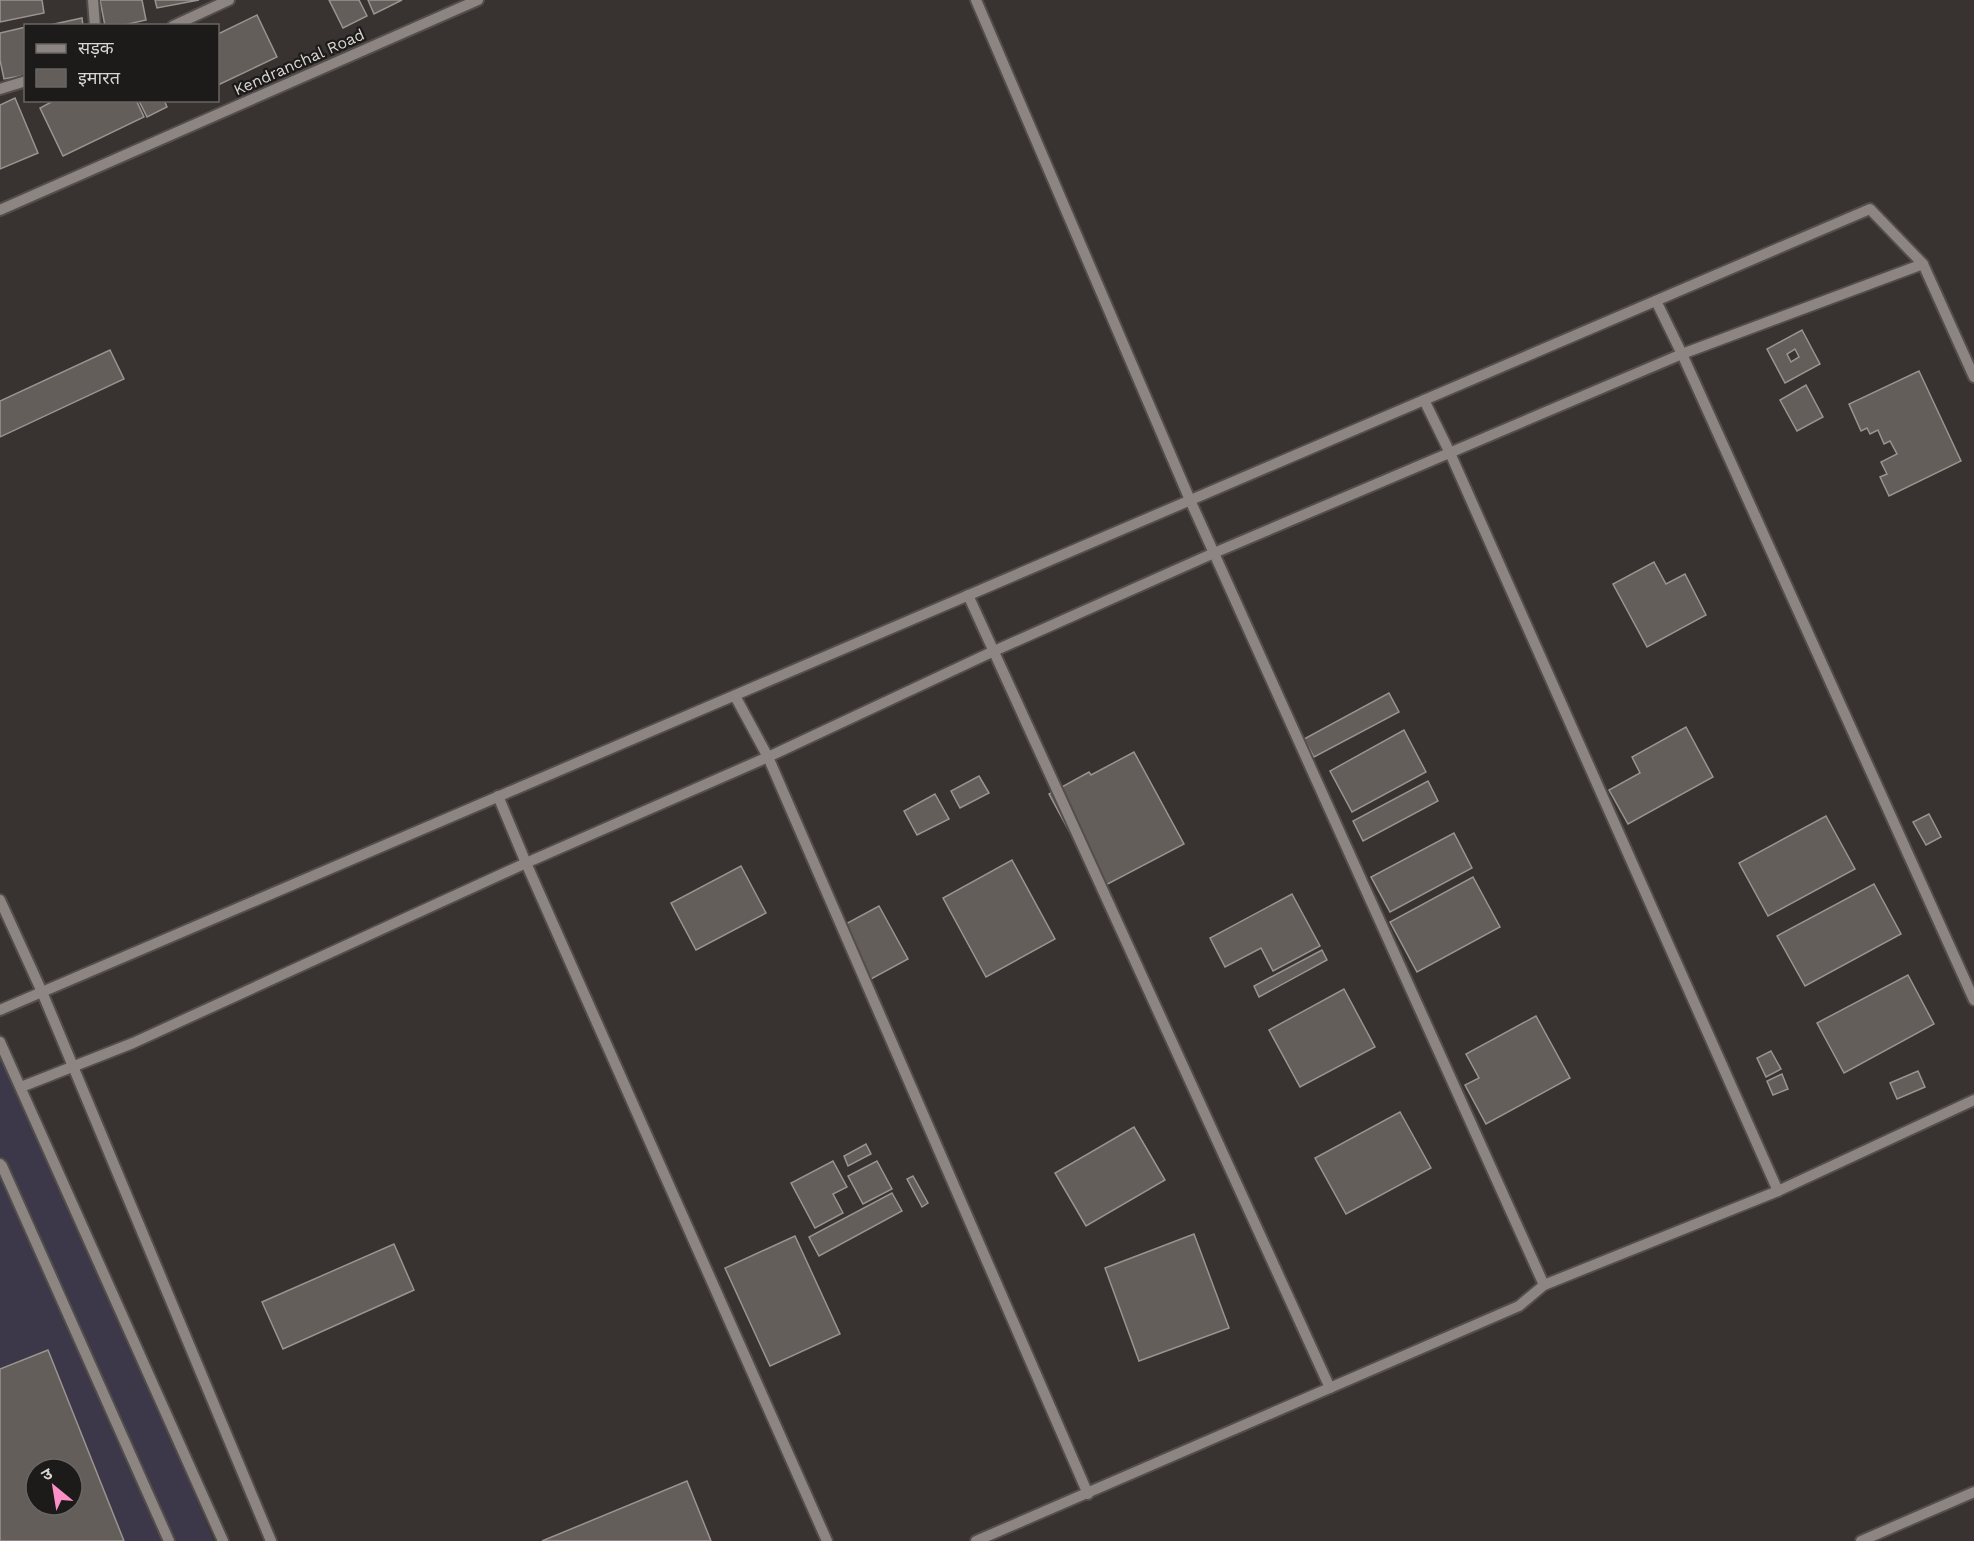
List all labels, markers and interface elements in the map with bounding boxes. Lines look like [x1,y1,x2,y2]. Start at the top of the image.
legend [24,24,219,102]
street label: Kendranchal Road [231,25,367,99]
text: सड़क [78,37,115,58]
text: इमारत [78,67,121,88]
north arrow [24,1457,84,1517]
text: उ [38,1464,56,1485]

